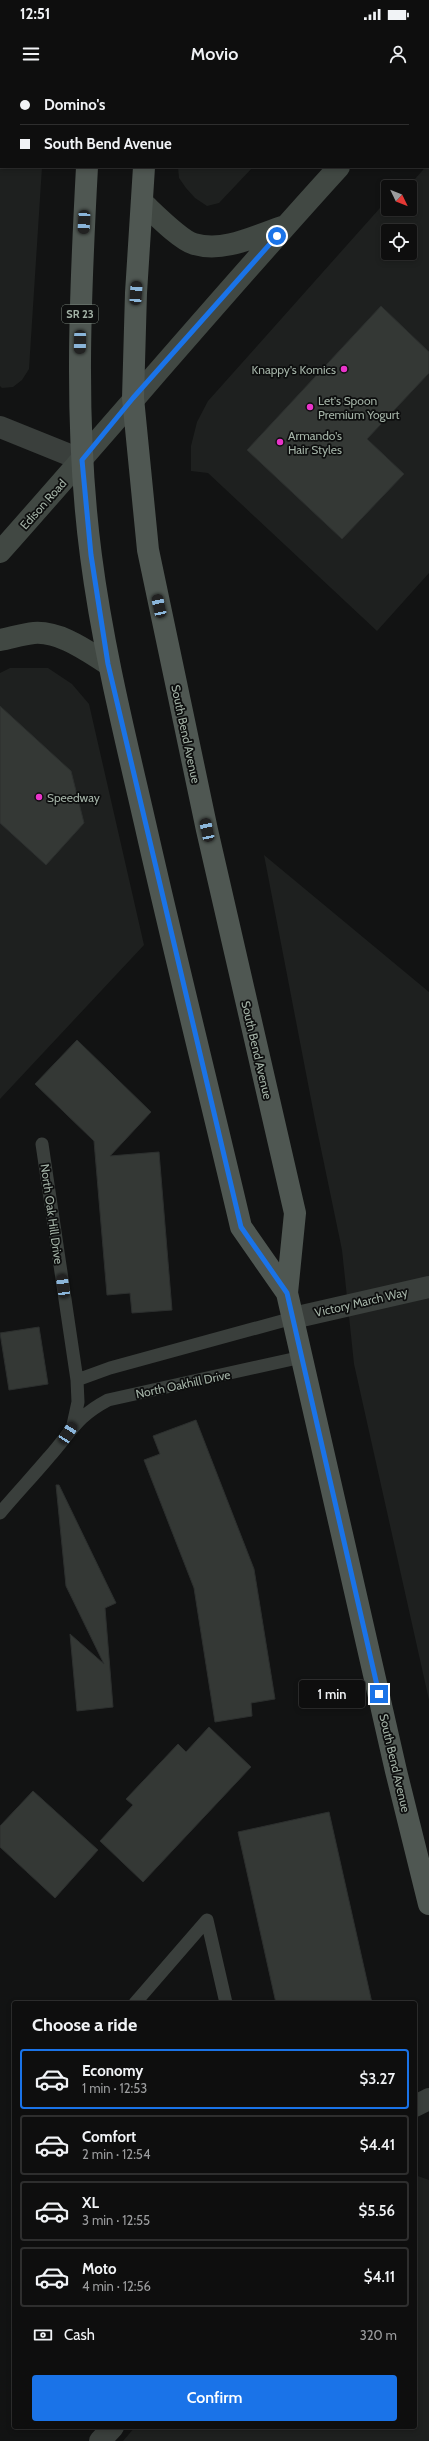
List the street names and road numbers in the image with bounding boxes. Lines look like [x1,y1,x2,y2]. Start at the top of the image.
road number: SR 23 [62,305,98,323]
street label: Edison Road [16,476,70,532]
street label: South Bend Avenue [168,683,204,785]
street label: South Bend Avenue [238,999,276,1101]
street label: North Oak Hill Drive [38,1163,66,1265]
street label: Victory March Way [313,1284,409,1320]
street label: North Oakhill Drive [134,1367,232,1401]
street label: South Bend Avenue [376,1712,414,1814]

